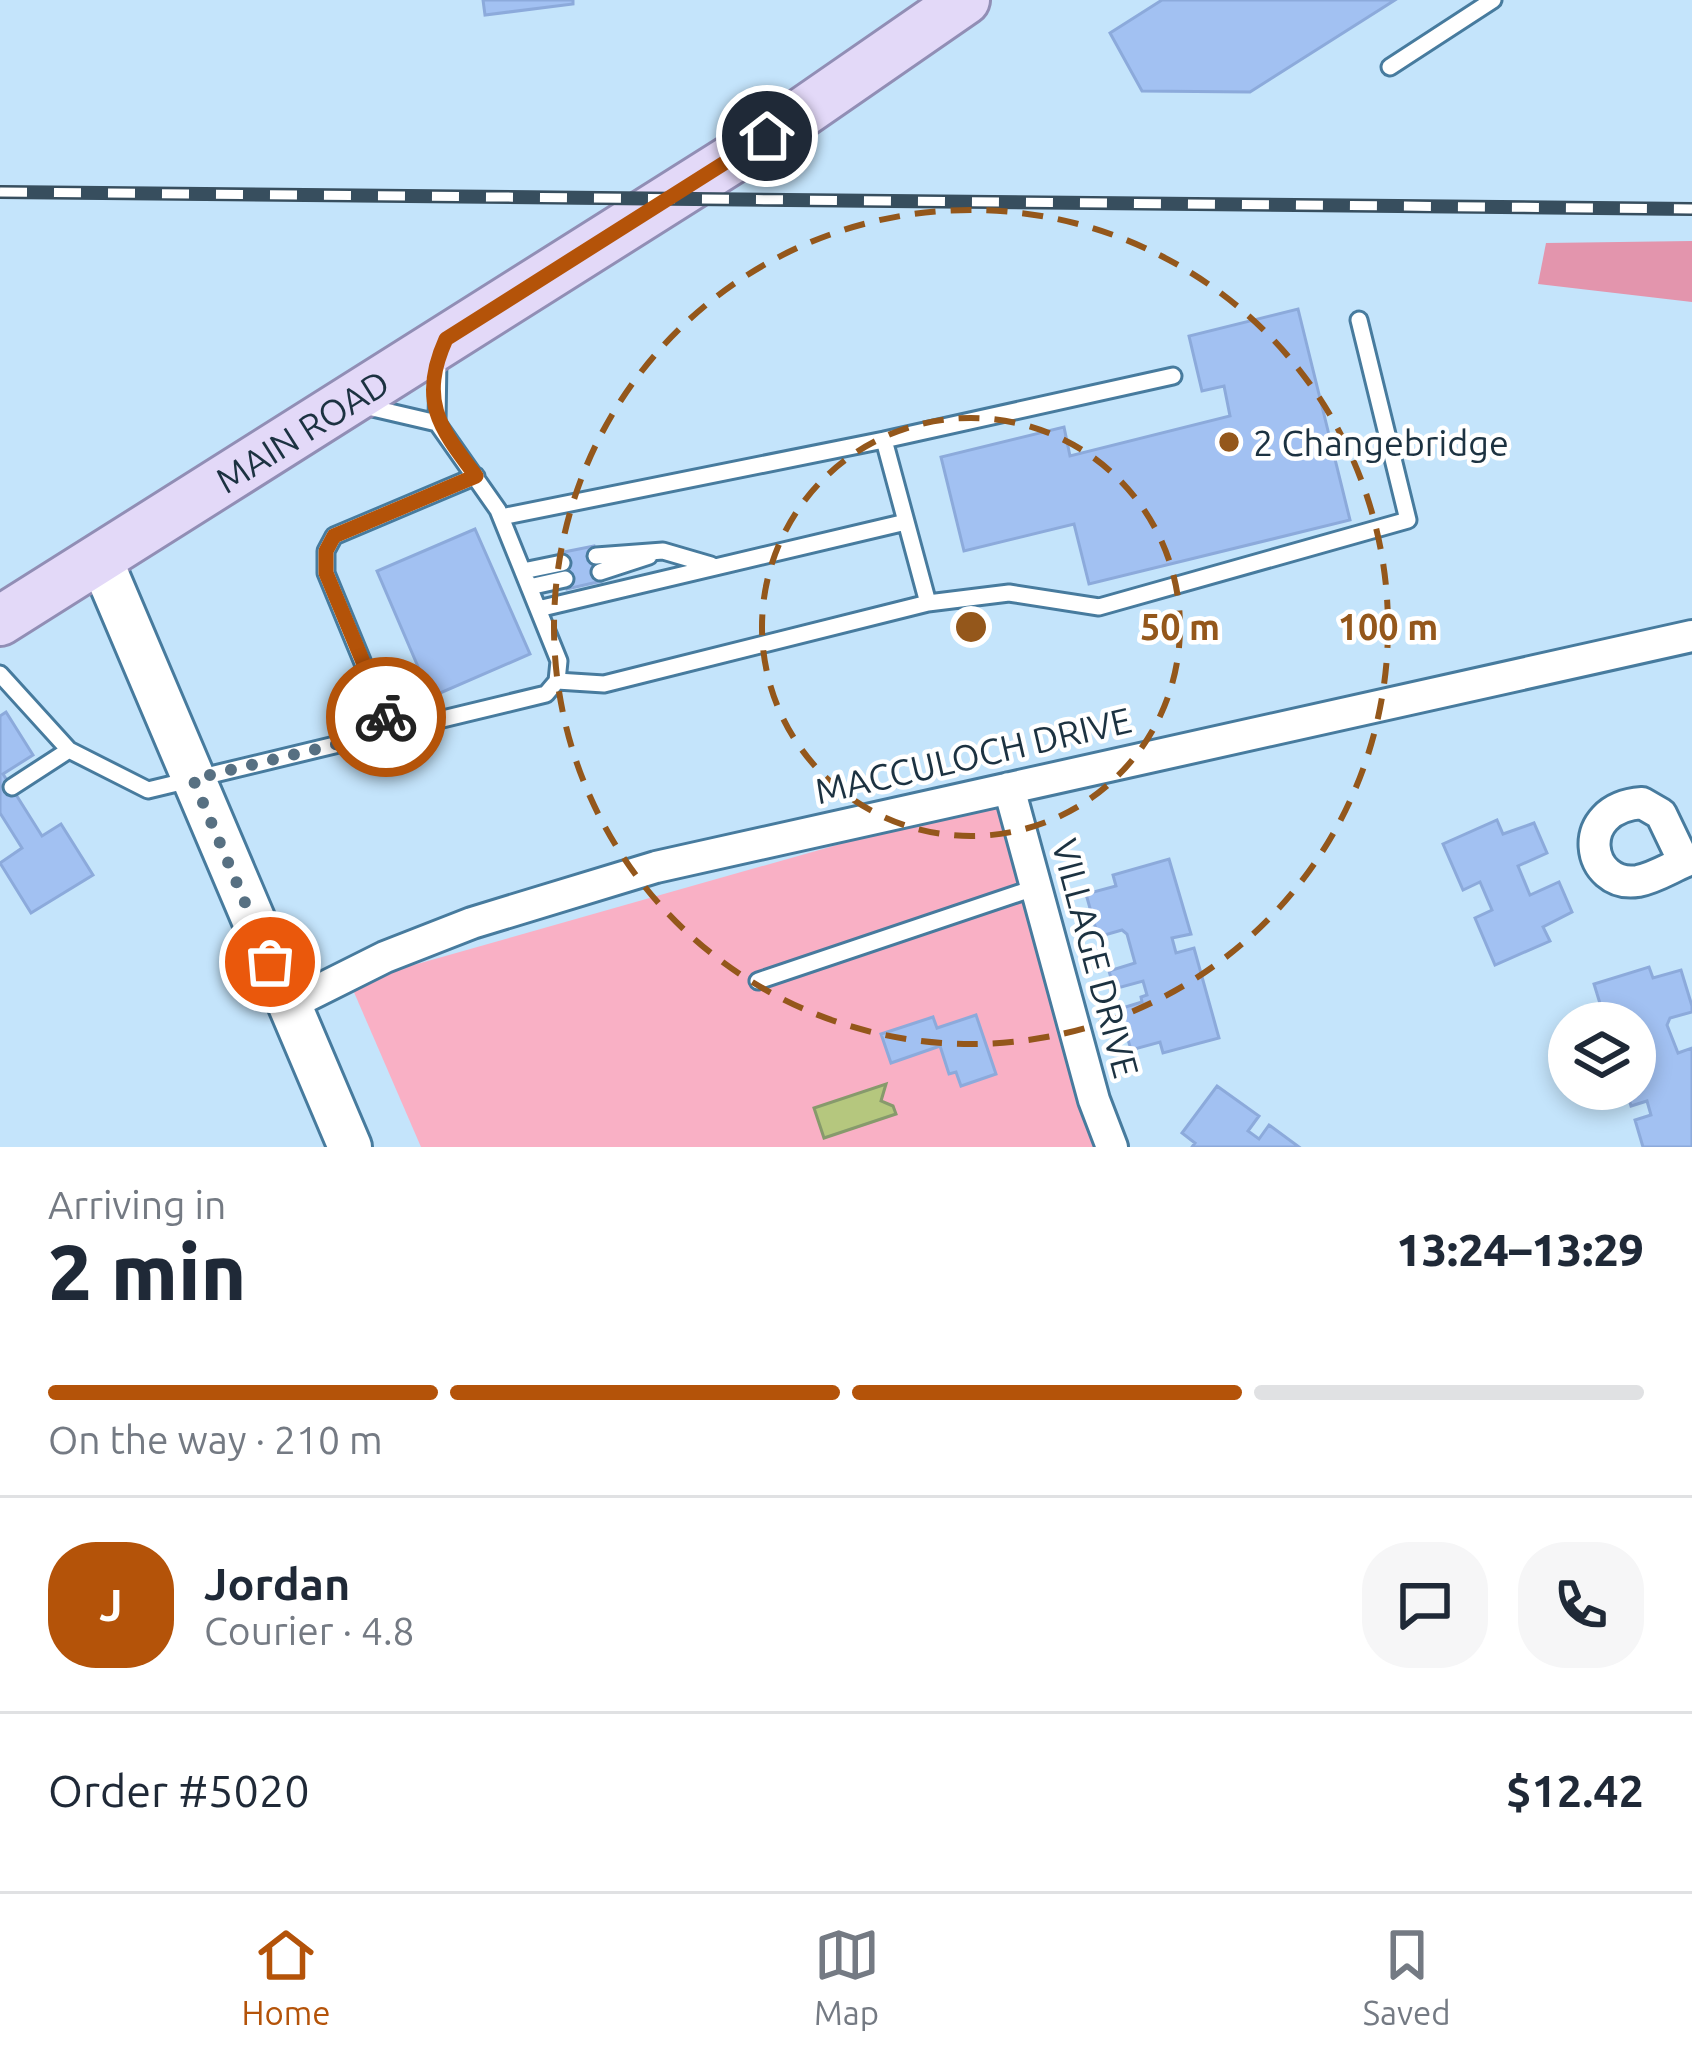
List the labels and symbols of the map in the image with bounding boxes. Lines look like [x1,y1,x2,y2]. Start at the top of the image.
pin [716,85,818,187]
street label: MAIN ROAD [208,361,396,500]
place label: 2 Changebridge [1253,422,1509,463]
marker: 2 Changebridge [1216,429,1242,455]
centre of rings [950,606,992,648]
text: 50 m [1140,606,1220,647]
text: 100 m [1338,606,1438,647]
courier [326,657,446,777]
street label: MACCULOCH DRIVE [811,699,1135,811]
street label: VILLAGE DRIVE [1044,834,1148,1082]
pin [219,911,321,1013]

